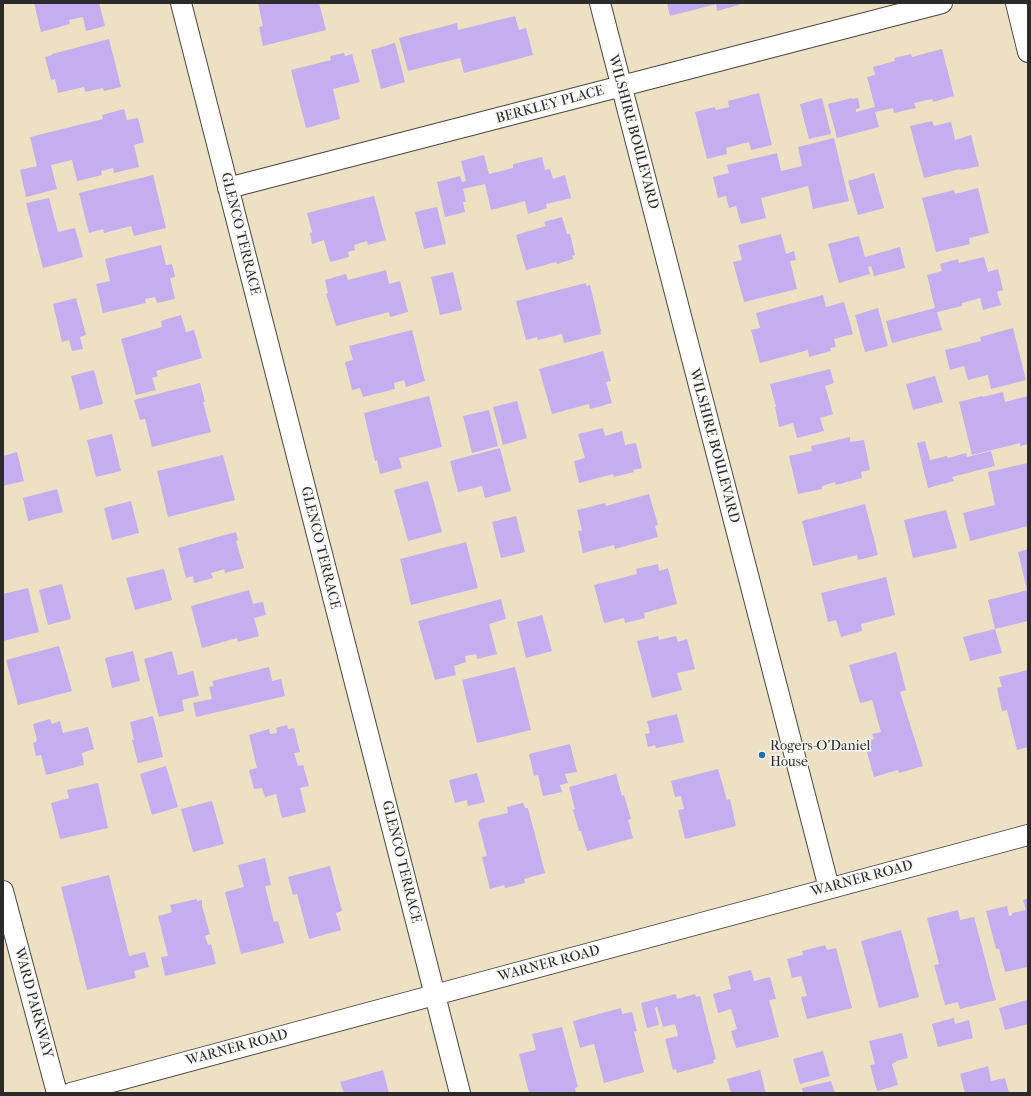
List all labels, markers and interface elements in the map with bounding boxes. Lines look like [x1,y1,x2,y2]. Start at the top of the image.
street label: WILSHIRE BOULEVARD [604,53,662,211]
street label: BERKLEY PLACE [494,82,606,128]
street label: GLENCO TERRACE [217,171,263,297]
street label: WILSHIRE BOULEVARD [685,367,743,525]
street label: GLENCO TERRACE [297,485,343,611]
place label: Rogers-O'Daniel House [770,739,870,772]
marker: Rogers-O'Daniel House [757,750,767,760]
street label: GLENCO TERRACE [378,799,424,925]
street label: WARNER ROAD [809,857,915,901]
street label: WARNER ROAD [496,942,602,986]
street label: WARD PARKWAY [10,946,56,1060]
street label: WARNER ROAD [184,1026,290,1070]

